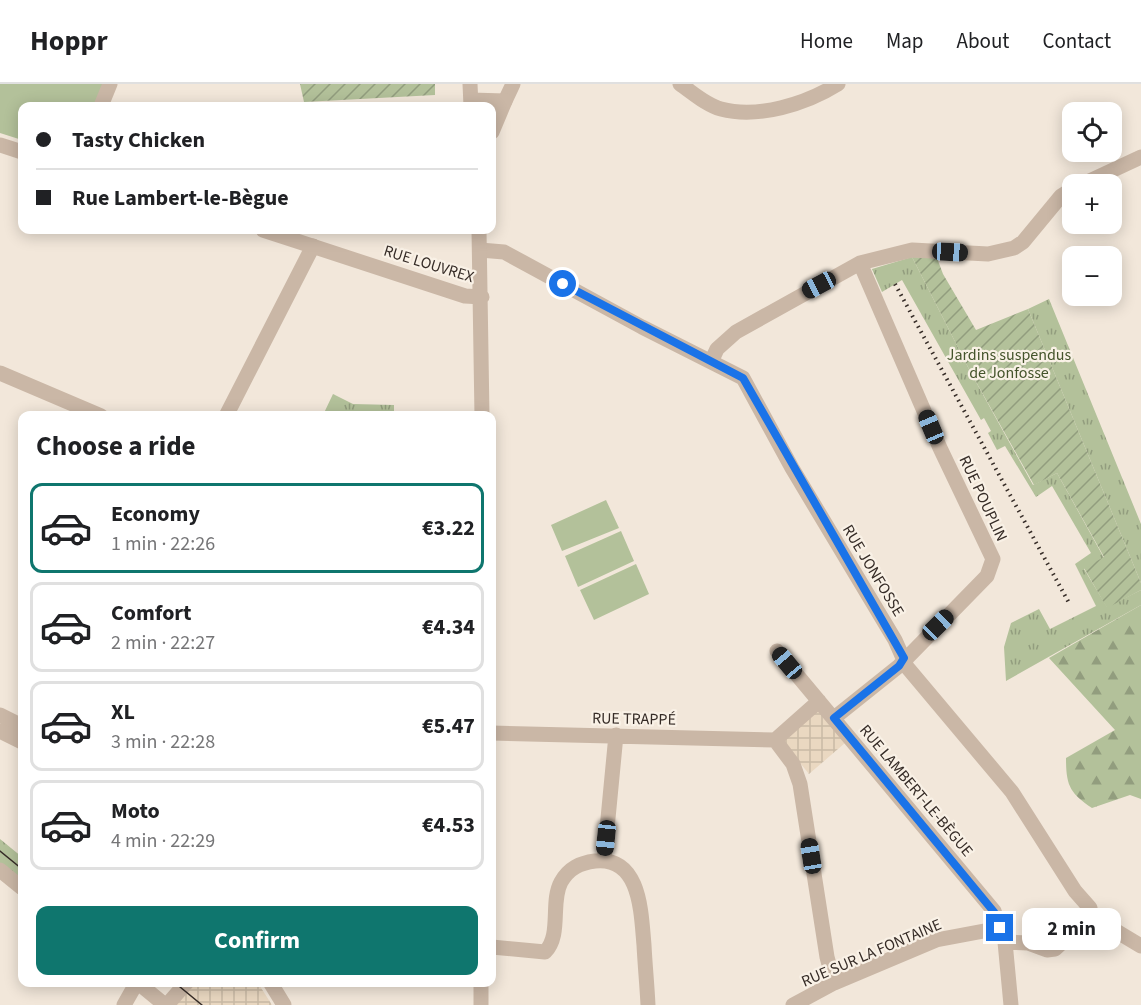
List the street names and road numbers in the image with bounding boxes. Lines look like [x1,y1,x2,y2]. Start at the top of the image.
street label: RUE LOUVREX [381,240,477,288]
street label: RUE POUPLIN [954,452,1013,545]
street label: RUE JONFOSSE [837,521,909,620]
street label: RUE TRAPPÉ [592,707,676,731]
street label: RUE LAMBERT-LE-BÈGUE [854,720,978,861]
street label: RUE SUR LA FONTAINE [798,913,945,992]

